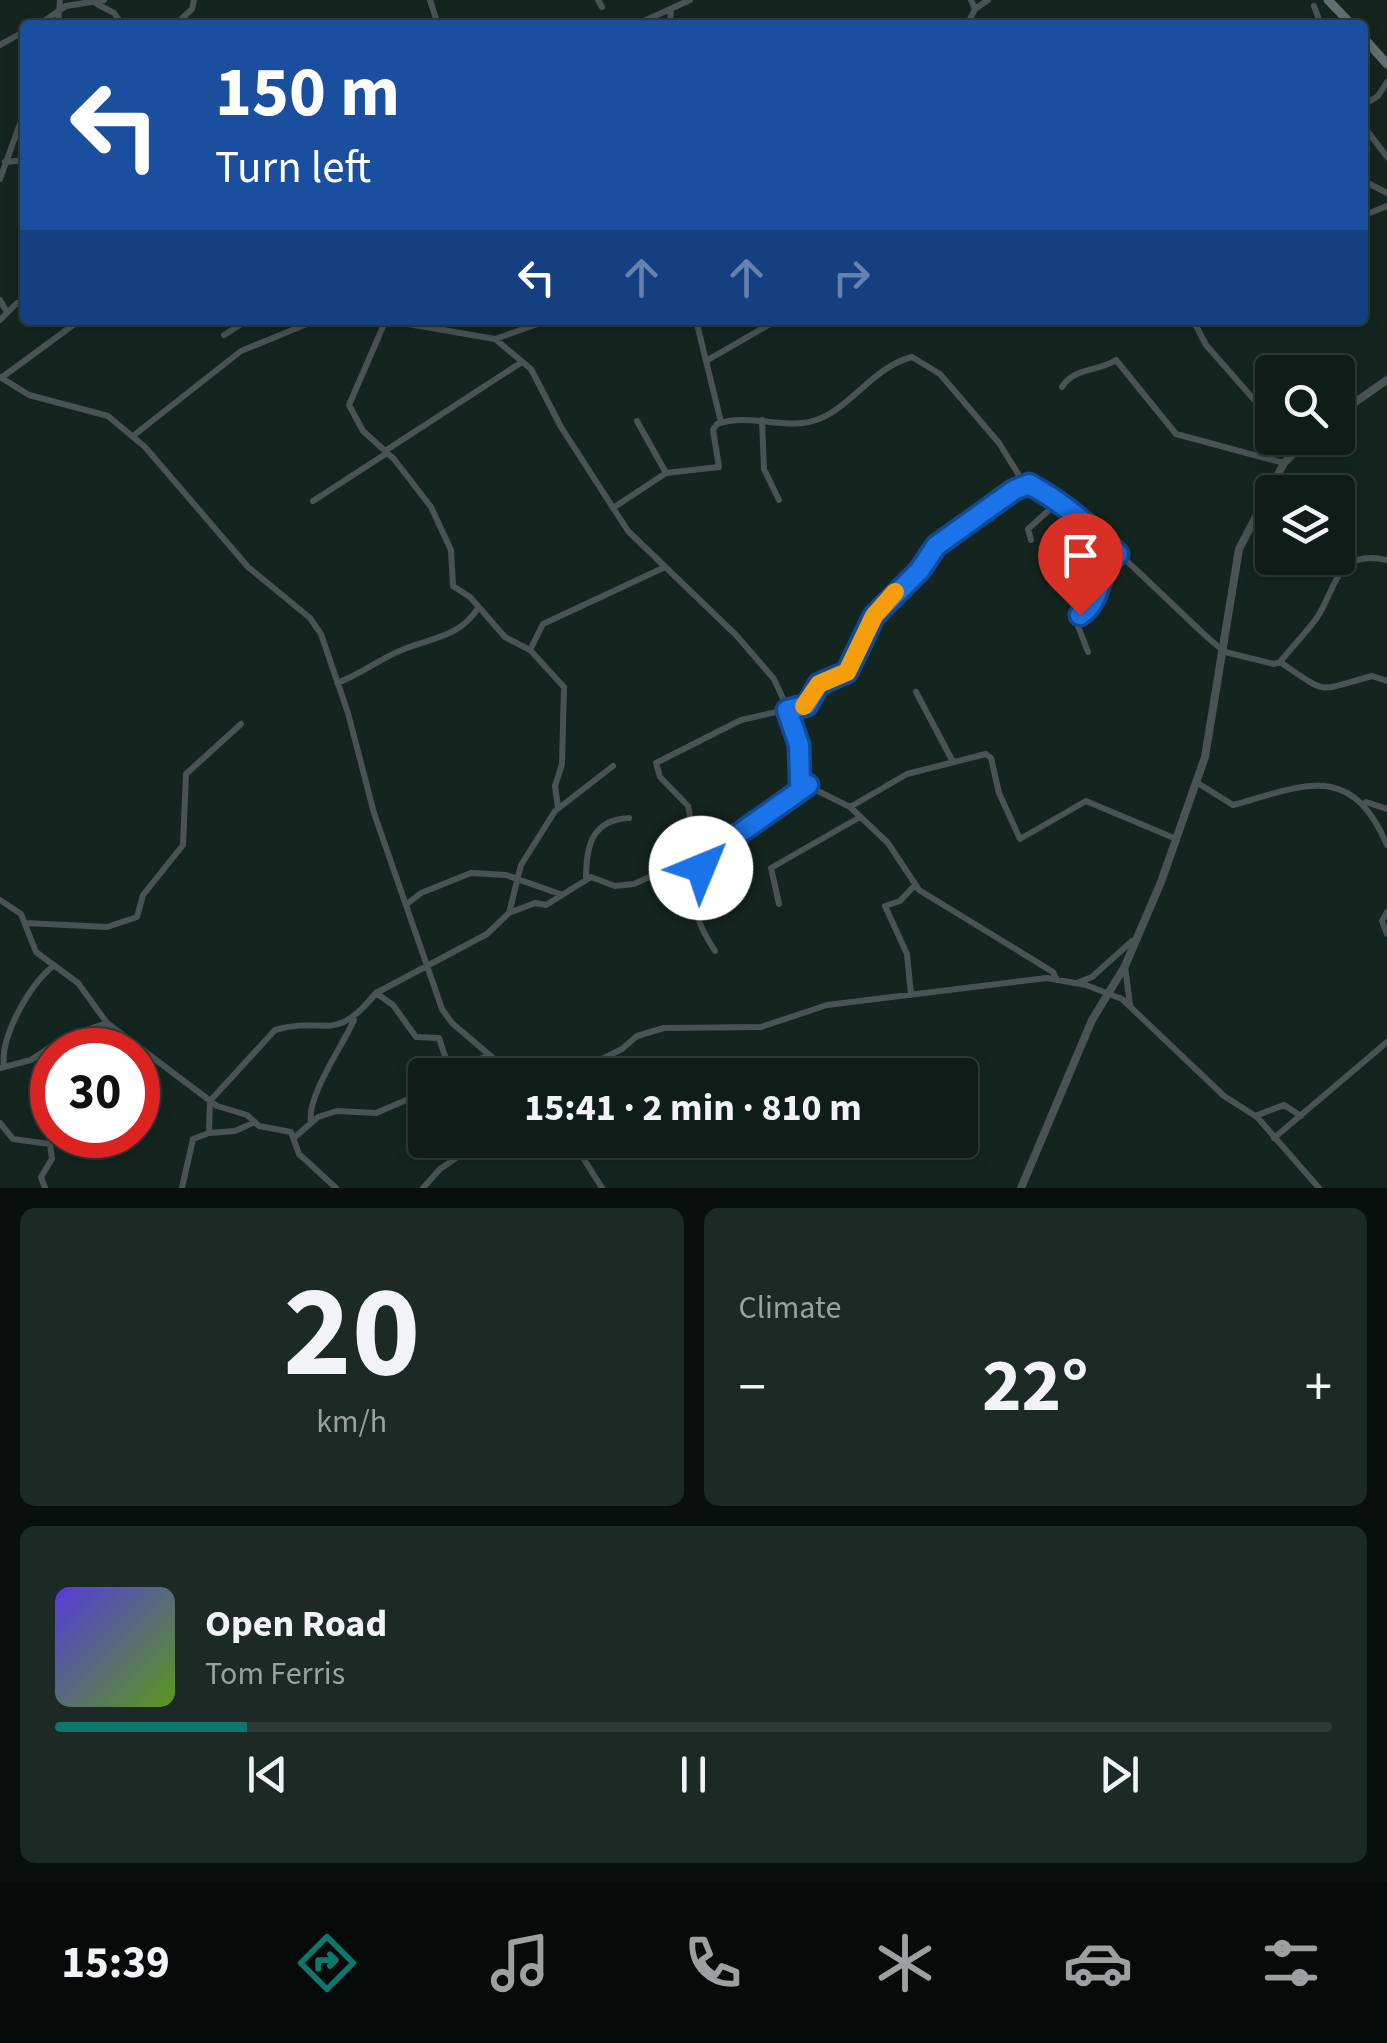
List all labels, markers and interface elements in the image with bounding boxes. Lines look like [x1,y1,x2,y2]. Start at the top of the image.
text: 150 m [215,43,400,143]
icon: left [50,60,180,190]
text: Turn left [215,136,371,200]
icon: left [509,250,564,305]
icon: ahead [614,250,669,305]
icon: ahead [719,250,774,305]
icon: right [824,250,879,305]
map controls [1255,355,1355,575]
button: search [1255,355,1355,455]
button: layers [1255,475,1355,575]
pin [1038,513,1123,616]
icon: arrive [1053,528,1108,583]
position arrow [649,816,753,920]
speed limit sign: 30 [30,1028,160,1158]
text: 15:41 · 2 min · 810 m [524,1081,862,1135]
text: 20 [283,1241,420,1426]
text: Climate [739,1285,841,1331]
text: 22° [982,1333,1089,1440]
text: − [739,1349,766,1427]
text: + [1305,1349,1332,1427]
text: km/h [316,1399,387,1445]
text: Open Road [205,1597,387,1651]
text: Tom Ferris [205,1651,345,1697]
icon: previous [240,1747,295,1802]
icon: pause [666,1747,721,1802]
icon: next [1092,1747,1147,1802]
icon: directions [292,1928,362,1998]
icon: music [485,1928,555,1998]
icon: phone [678,1928,748,1998]
icon: climate [870,1928,940,1998]
icon: car [1063,1928,1133,1998]
icon: filters [1256,1928,1326,1998]
text: 15:39 [61,1931,170,1995]

